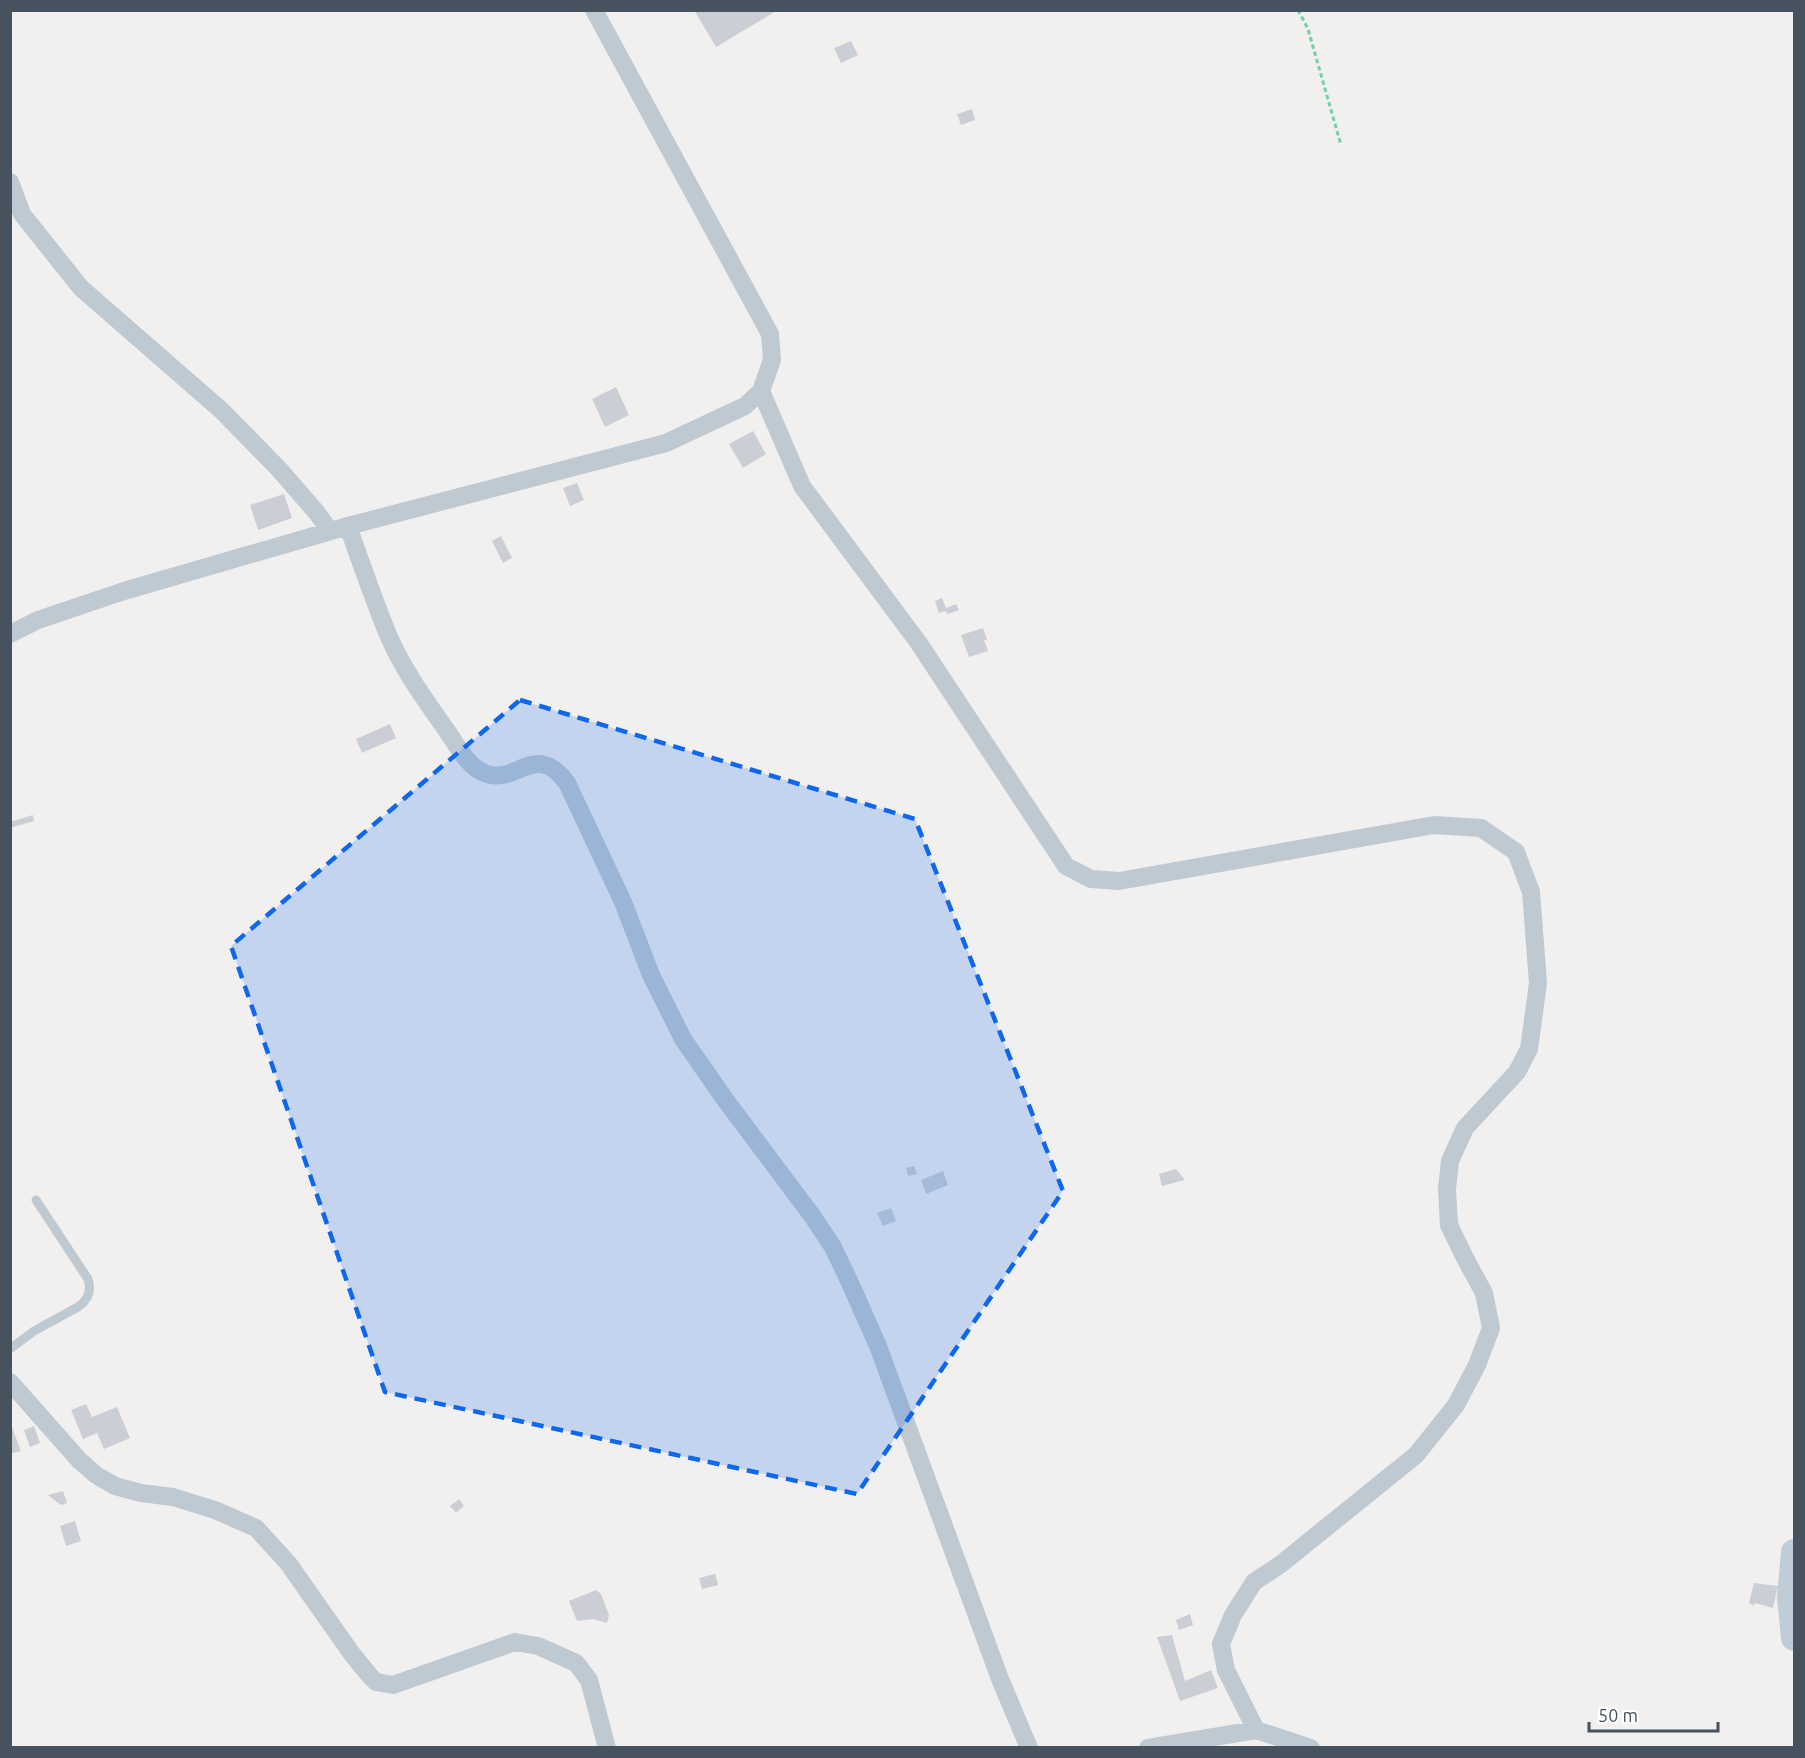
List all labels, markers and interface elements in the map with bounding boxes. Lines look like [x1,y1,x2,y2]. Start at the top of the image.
scale bar [1589,1695,1718,1733]
text: 50 m [1598,1705,1638,1725]

